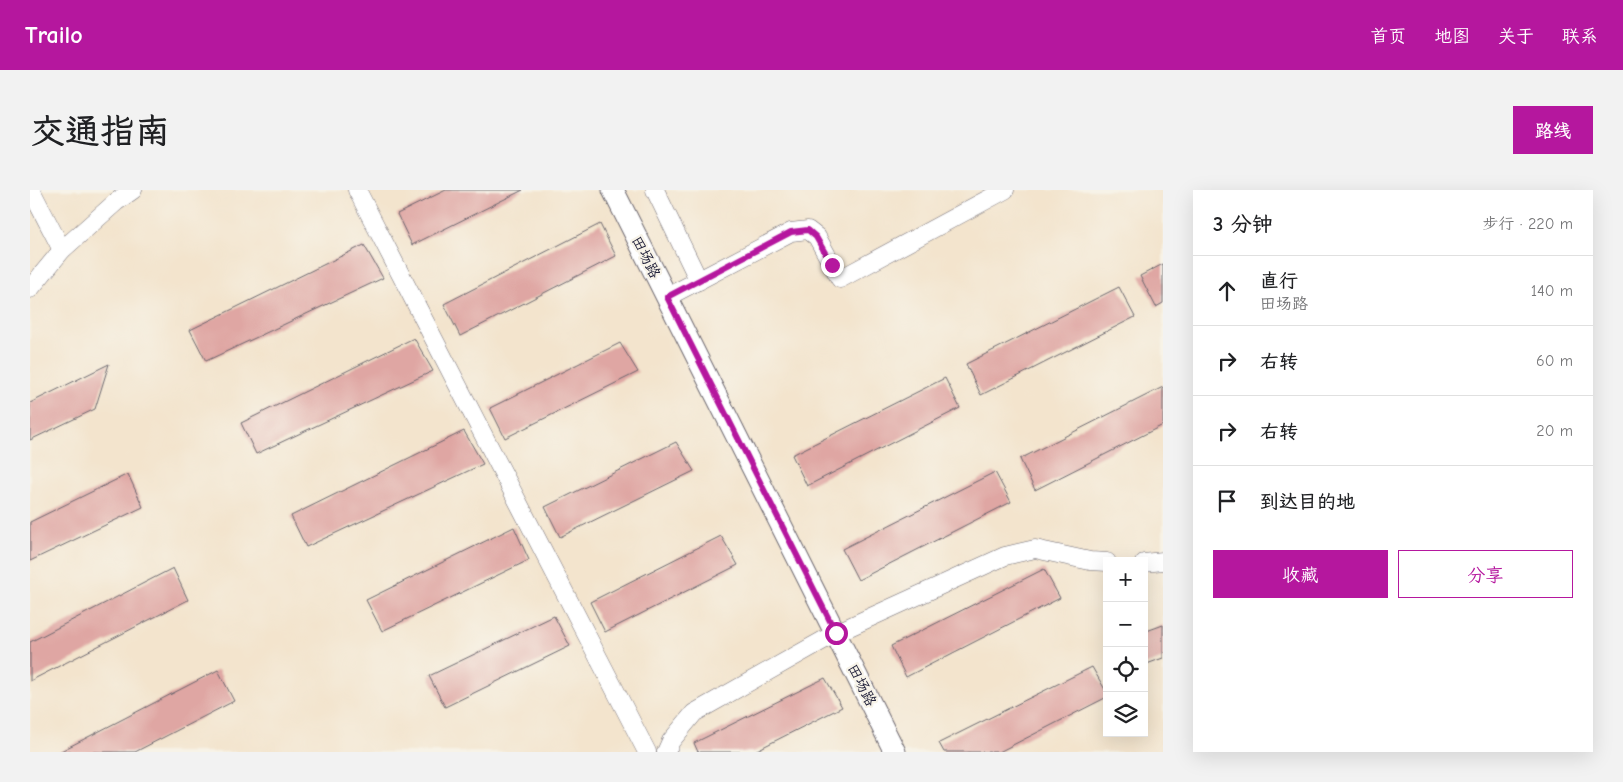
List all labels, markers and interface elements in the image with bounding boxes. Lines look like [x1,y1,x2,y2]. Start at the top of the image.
text: Trailo [25,21,83,49]
text: 首页 [1370,26,1406,47]
text: 地图 [1434,26,1470,47]
text: 关于 [1498,26,1534,47]
text: 联系 [1562,26,1598,47]
button: 路线 [1513,106,1593,154]
text: 交通指南 [30,111,170,152]
text: 3 分钟 [1213,212,1273,236]
text: 步行 · 220 m [1482,215,1573,233]
street label: 田场路 [628,233,664,281]
route end [821,254,844,277]
text: 直行 [1260,270,1298,292]
icon: ahead [1213,277,1241,305]
text: 140 m [1531,282,1573,300]
text: 田场路 [1260,295,1308,313]
icon: right [1213,347,1241,375]
text: 右转 [1260,351,1298,373]
text: 60 m [1536,352,1573,370]
icon: right [1213,417,1241,445]
text: 右转 [1260,421,1298,443]
text: 20 m [1536,422,1573,440]
icon: arrive [1213,487,1241,515]
text: 到达目的地 [1260,491,1355,513]
button: 收藏 [1213,550,1388,598]
button: 分享 [1398,550,1573,598]
map controls [1103,557,1148,737]
button: + [1103,557,1148,602]
button: − [1103,602,1148,647]
route start [825,622,848,645]
button: locate [1103,647,1148,692]
street label: 田场路 [844,661,880,709]
button: layers [1103,692,1148,737]

